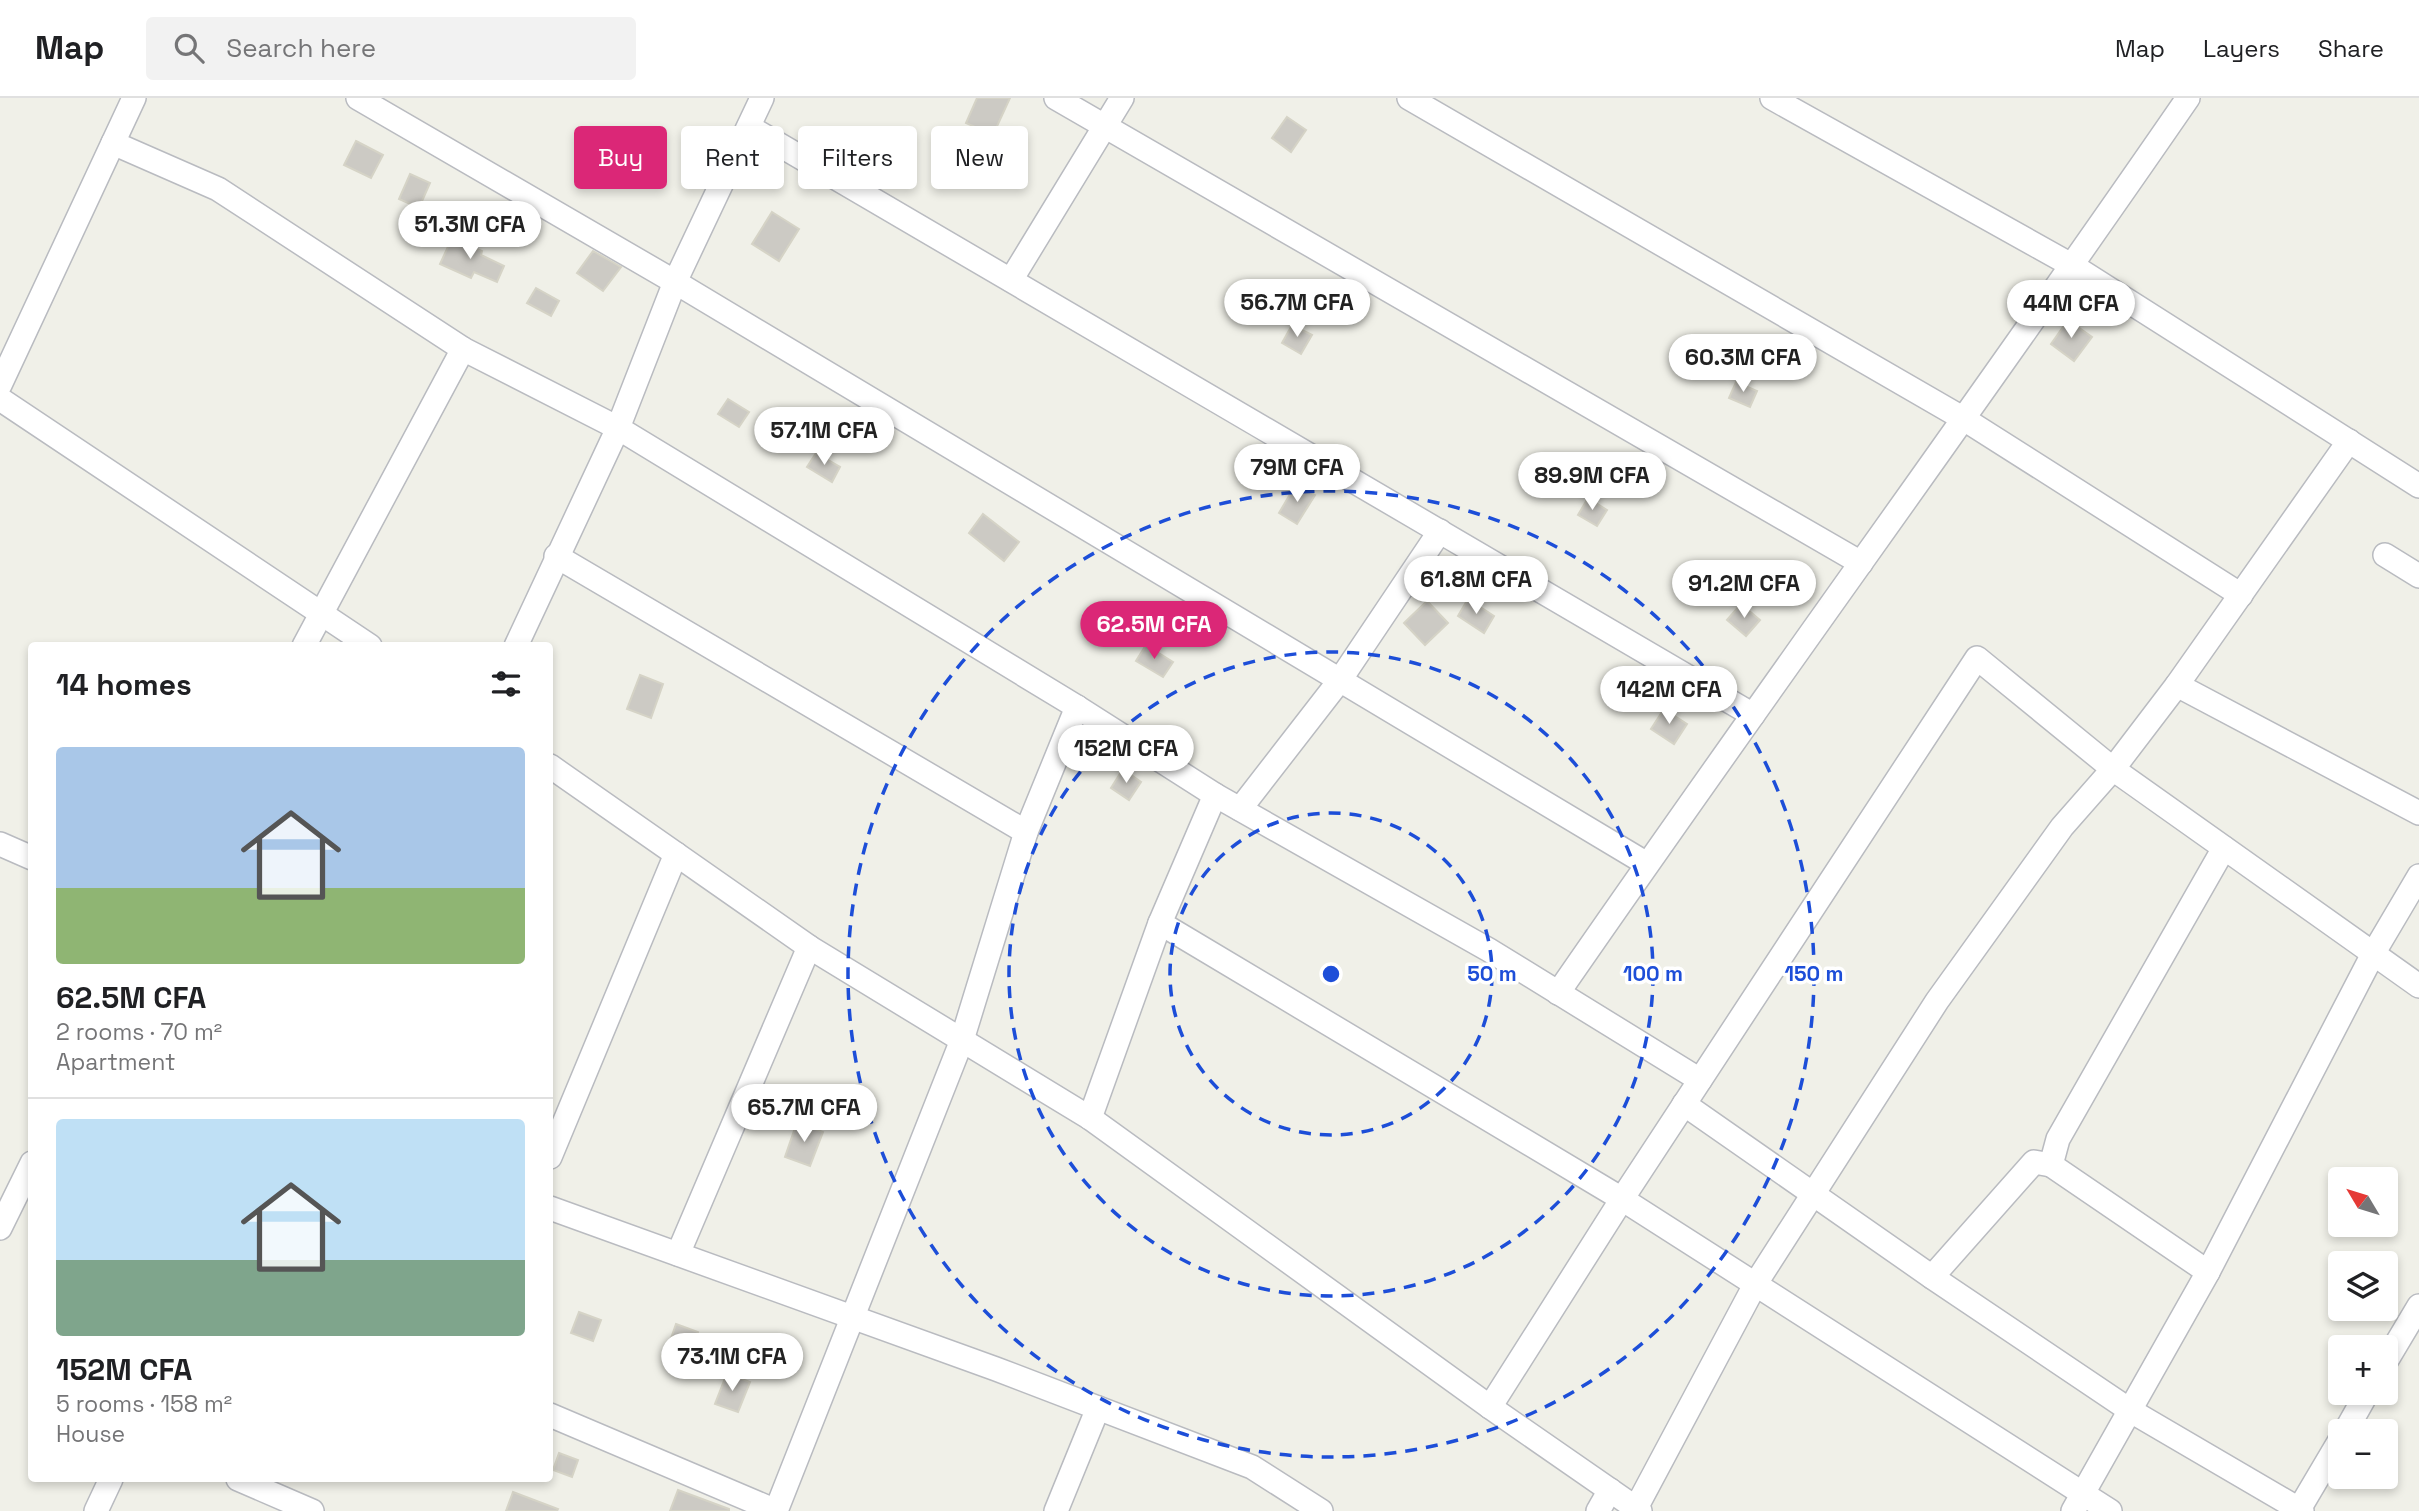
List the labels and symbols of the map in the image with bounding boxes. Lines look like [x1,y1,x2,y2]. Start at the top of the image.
pin: 51.3M CFA [390,202,550,261]
pin: 56.7M CFA [1217,280,1377,339]
pin: 44M CFA [2006,280,2136,340]
pin: 60.3M CFA [1663,334,1823,394]
pin: 57.1M CFA [744,408,904,467]
pin: 79M CFA [1232,444,1362,504]
pin: 89.9M CFA [1512,452,1672,512]
pin: 61.8M CFA [1396,556,1556,616]
pin: 91.2M CFA [1664,560,1824,620]
pin: 62.5M CFA [1074,602,1234,661]
pin: 142M CFA [1597,666,1741,726]
pin: 152M CFA [1054,726,1198,785]
text: 50 m [1467,960,1517,987]
text: 100 m [1623,960,1683,987]
text: 150 m [1785,960,1843,987]
centre of rings [1319,962,1343,986]
pin: 65.7M CFA [724,1084,884,1144]
north arrow [2328,1167,2398,1237]
pin: 73.1M CFA [652,1334,812,1393]

